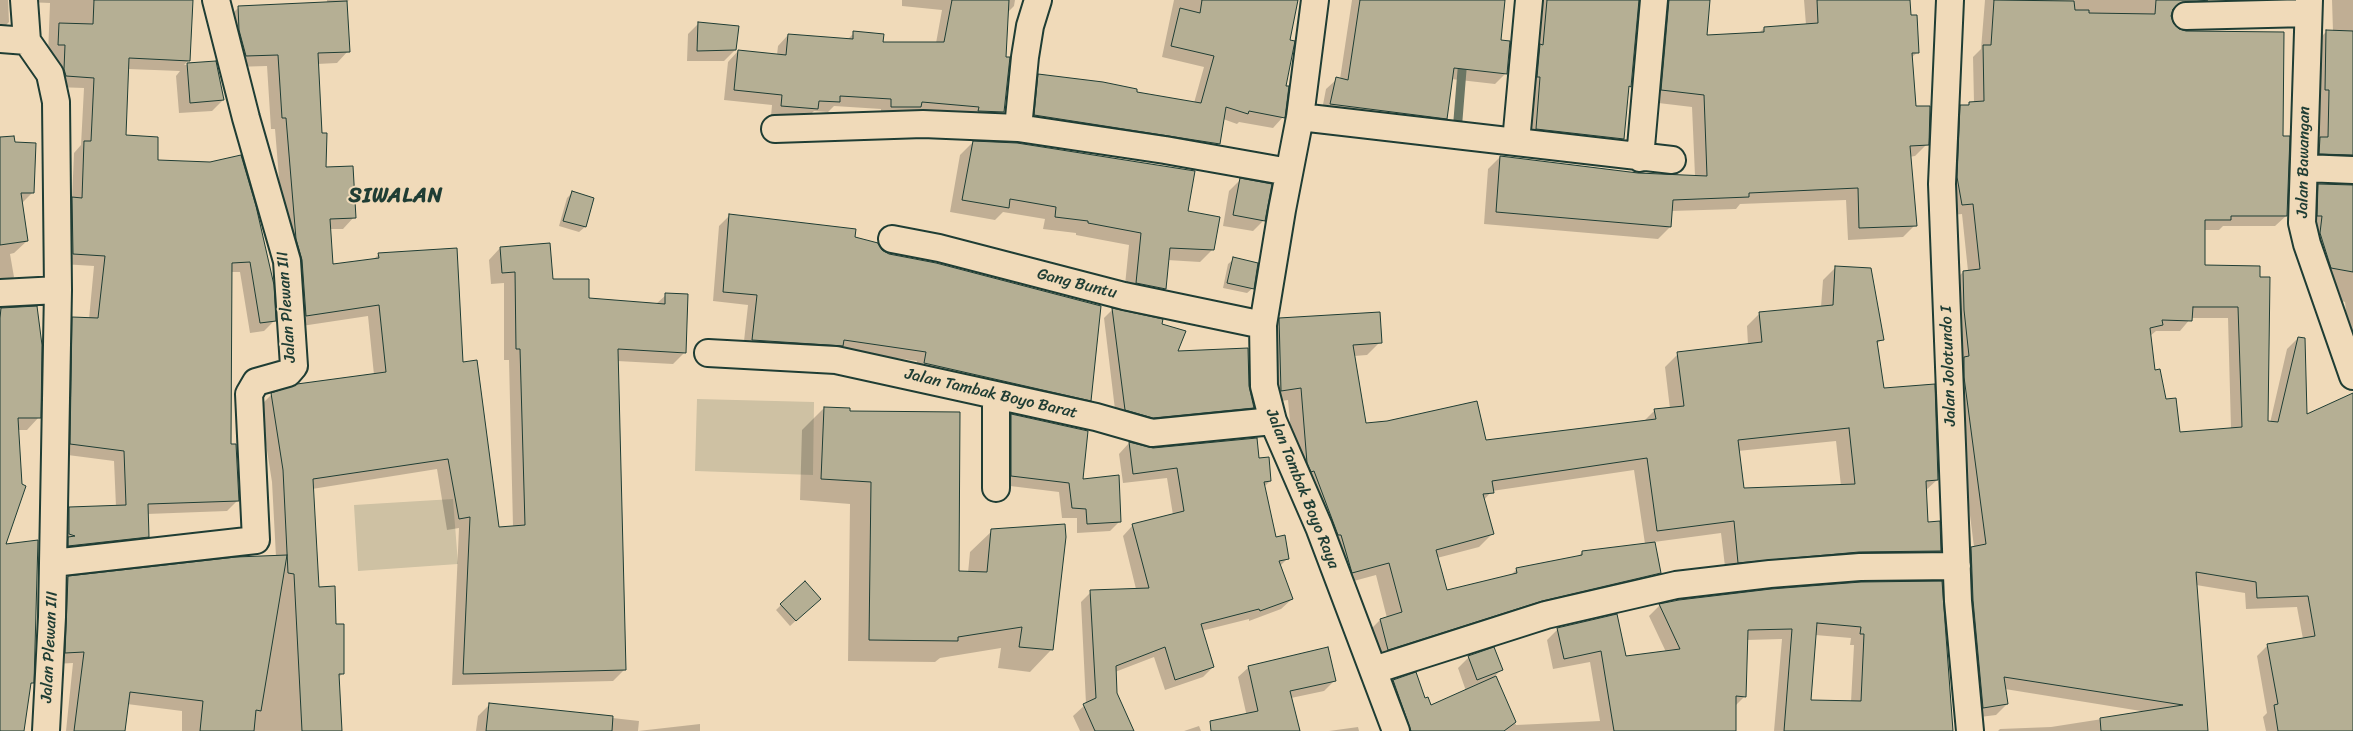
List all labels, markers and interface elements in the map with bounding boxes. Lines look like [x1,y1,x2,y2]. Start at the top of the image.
street label: Jalan Bawangan [2293,106,2315,218]
district label: SIWALAN [347,184,445,210]
street label: Jalan Plewan III [274,251,300,363]
street label: Gang Buntu [1035,265,1119,303]
street label: Jalan Jolotundo I [1937,305,1961,427]
street label: Jalan Tambak Boyo Barat [903,365,1079,423]
street label: Jalan Tambak Boyo Raya [1261,406,1343,572]
street label: Jalan Plewan III [37,591,63,703]

